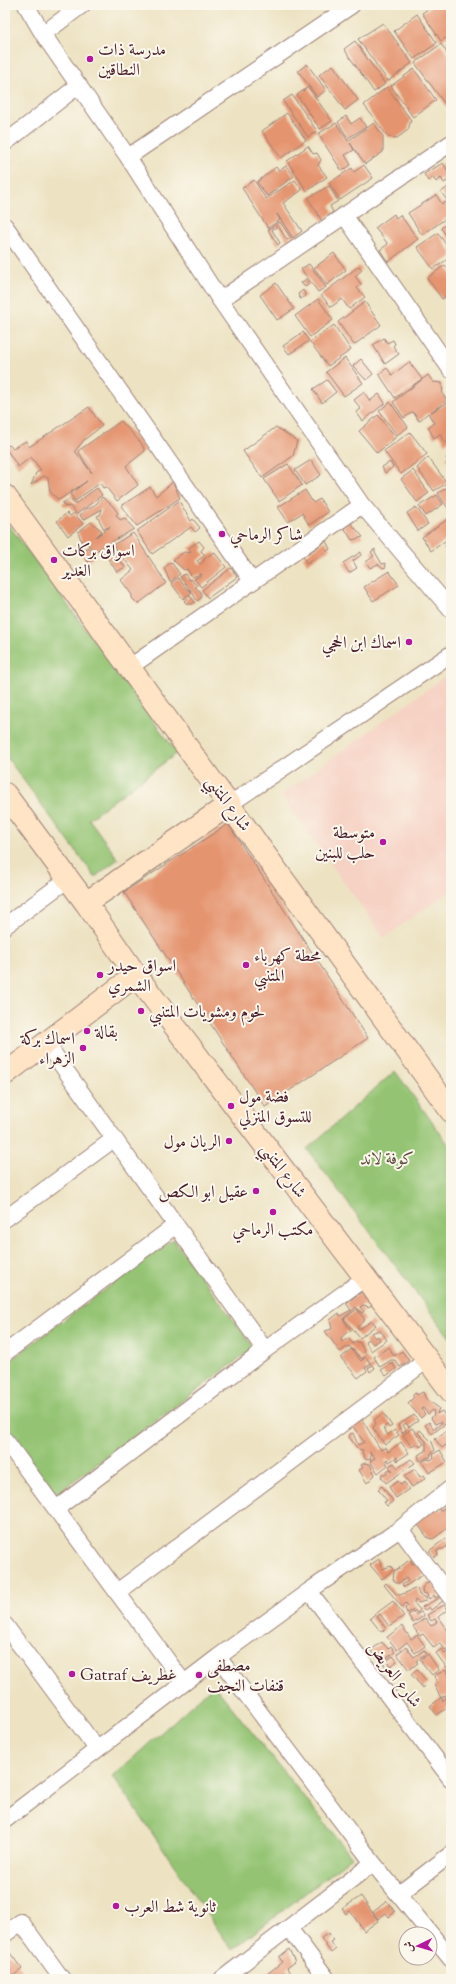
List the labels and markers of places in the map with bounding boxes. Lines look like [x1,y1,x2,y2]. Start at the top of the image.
place label: مدرسة ذات النطاقين [98,39,166,83]
marker: مدرسة ذات النطاقين [85,54,95,64]
place label: شاكر الرماحي [230,524,303,549]
marker: شاكر الرماحي [217,529,227,539]
place label: اسواق بركات الغدير [60,540,135,584]
marker: اسواق بركات الغدير [49,555,59,565]
place label: اسماك ابن الحجي [322,632,401,658]
marker: اسماك ابن الحجي [404,637,414,647]
place label: متوسطة حلب للبنين [315,822,375,866]
marker: متوسطة حلب للبنين [378,837,388,847]
place label: محطة كهرباء المتنبي [254,945,322,991]
place label: اسواق حيدر الشمري [106,955,177,999]
marker: محطة كهرباء المتنبي [241,960,251,970]
marker: اسواق حيدر الشمري [95,970,105,980]
place label: لحوم ومشويات المتنبي [149,1001,265,1027]
marker: لحوم ومشويات المتنبي [136,1006,146,1016]
place label: بقالة [94,1021,118,1045]
marker: بقالة [82,1026,92,1036]
place label: اسماك بركة الزهراء [19,1028,75,1072]
marker: اسماك بركة الزهراء [78,1043,88,1053]
place label: فضة مول للتسوق المنزلي [239,1086,312,1131]
marker: فضة مول للتسوق المنزلي [226,1101,236,1111]
place label: الريان مول [163,1131,221,1155]
marker: الريان مول [224,1136,234,1146]
place label: عقيل ابو الكص [158,1181,248,1205]
marker: عقيل ابو الكص [251,1186,261,1196]
marker: مكتب الرماحي [268,1207,278,1217]
place label: مكتب الرماحي [233,1219,313,1244]
place label: مصطفى قنفات النجف [207,1655,284,1699]
place label: Gatraf غطريف [80,1664,177,1688]
marker: Gatraf غطريف [67,1669,77,1679]
marker: مصطفى قنفات النجف [194,1670,204,1680]
place label: ثانوية شط العرب [124,1896,217,1920]
marker: ثانوية شط العرب [111,1901,121,1911]

